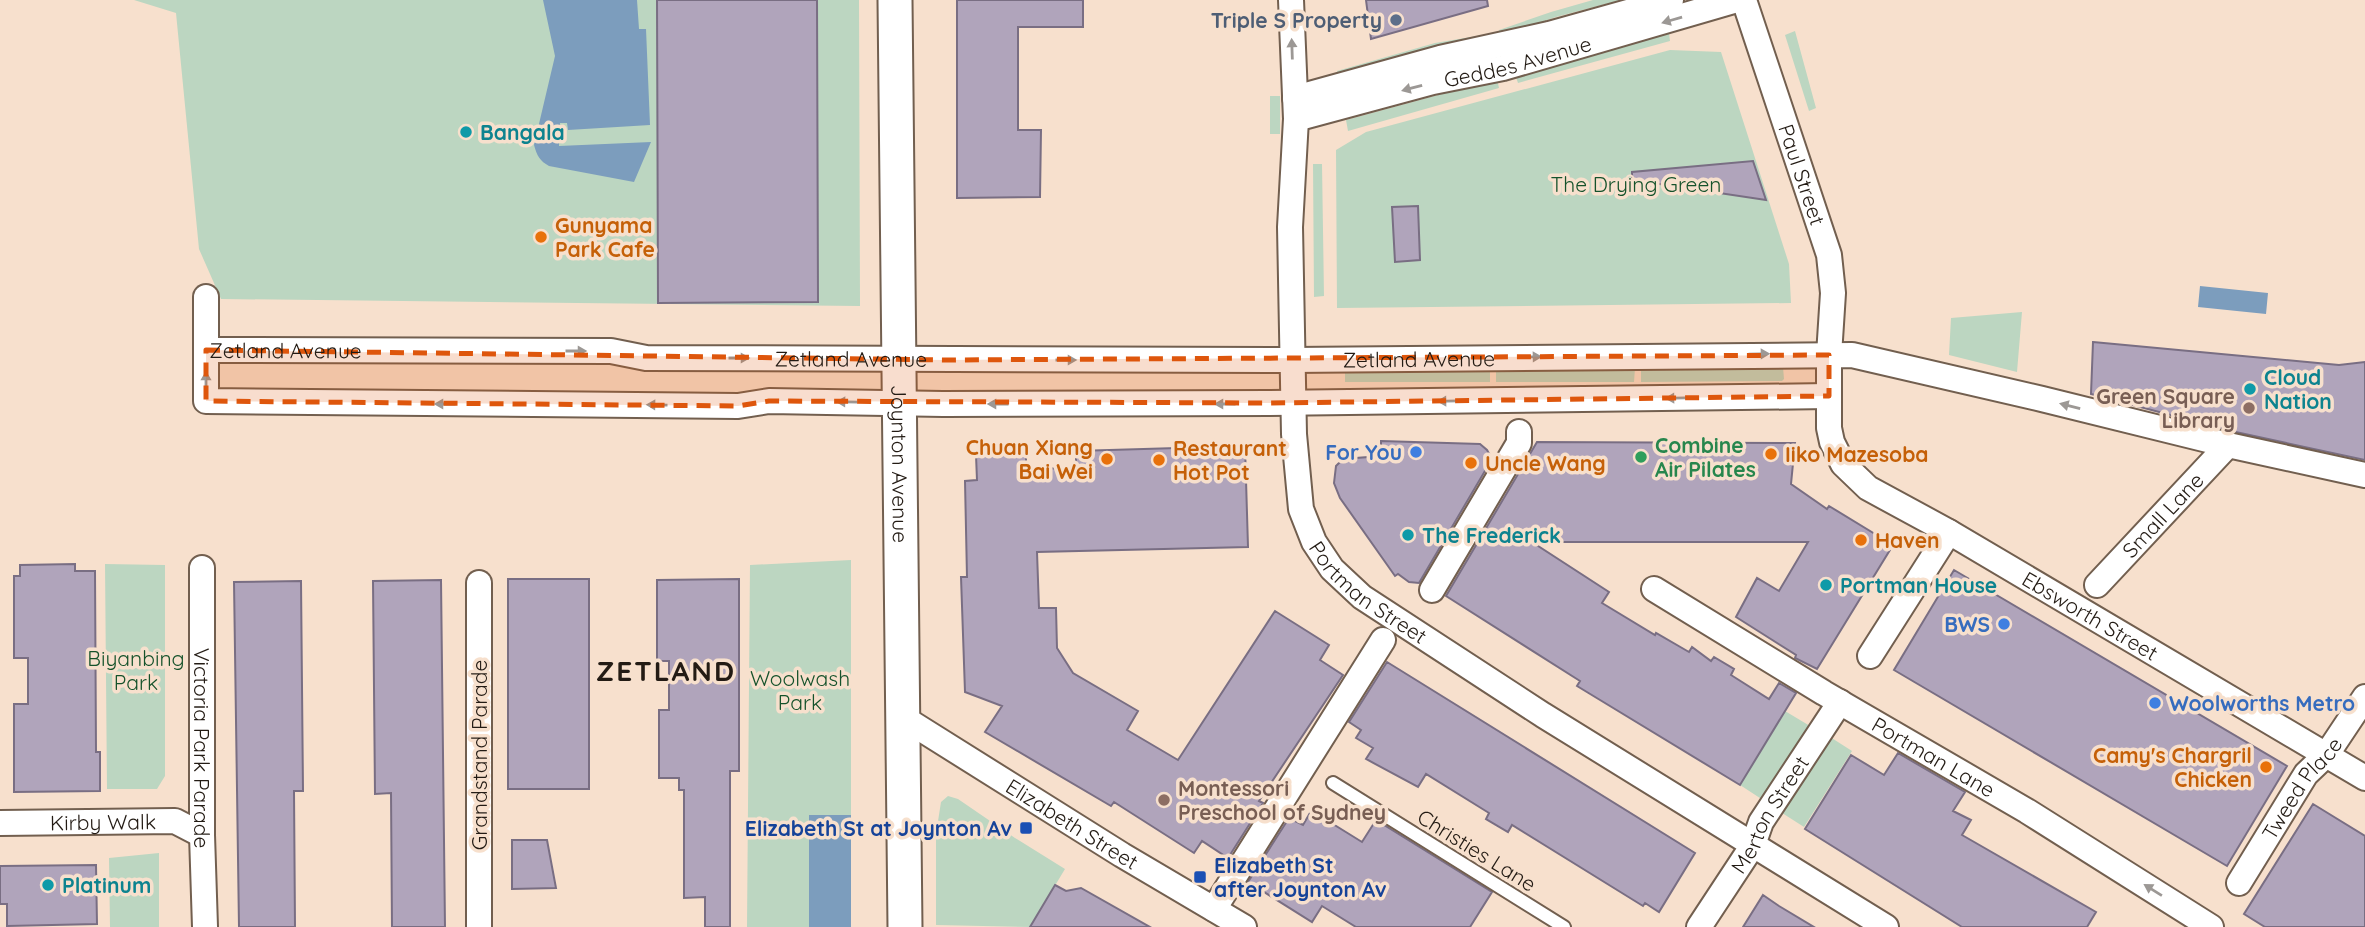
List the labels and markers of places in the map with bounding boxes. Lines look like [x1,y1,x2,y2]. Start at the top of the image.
place label: Triple S Property [1211,7,1382,33]
marker: Triple S Property [1388,12,1404,28]
place label: Bangala [480,119,565,145]
marker: Bangala [458,124,474,140]
place label: Gunyama Park Cafe [555,212,655,262]
marker: Gunyama Park Cafe [533,229,549,245]
place label: Cloud Nation [2264,364,2332,414]
marker: Cloud Nation [2242,381,2258,397]
place label: Green Square Library [2096,383,2235,433]
marker: Green Square Library [2241,400,2257,416]
place label: Combine Air Pilates [1655,432,1756,482]
place label: Chuan Xiang Bai Wei [966,434,1093,484]
place label: Restaurant Hot Pot [1173,435,1287,485]
place label: For You [1325,439,1402,465]
place label: Iiko Mazesoba [1785,441,1929,467]
marker: For You [1408,444,1424,460]
marker: Iiko Mazesoba [1763,446,1779,462]
marker: Combine Air Pilates [1633,449,1649,465]
place label: Uncle Wang [1485,450,1606,476]
marker: Chuan Xiang Bai Wei [1099,451,1115,467]
marker: Restaurant Hot Pot [1151,452,1167,468]
marker: Uncle Wang [1463,455,1479,471]
place label: The Frederick [1422,522,1561,548]
marker: The Frederick [1400,527,1416,543]
place label: Haven [1875,527,1940,553]
marker: Haven [1853,532,1869,548]
place label: Portman House [1840,572,1997,598]
marker: Portman House [1818,577,1834,593]
place label: BWS [1944,611,1990,637]
marker: BWS [1996,616,2012,632]
place label: Woolworths Metro [2169,690,2355,716]
marker: Woolworths Metro [2147,695,2163,711]
place label: Camy's Chargril Chicken [2093,742,2252,792]
marker: Camy's Chargril Chicken [2258,759,2274,775]
place label: Montessori Preschool of Sydney [1178,775,1386,825]
marker: Montessori Preschool of Sydney [1156,792,1172,808]
place label: Elizabeth St at Joynton Av [745,815,1012,841]
marker: Elizabeth St at Joynton Av [1018,820,1034,836]
place label: Elizabeth St after Joynton Av [1214,852,1387,902]
marker: Elizabeth St after Joynton Av [1192,869,1208,885]
place label: Platinum [62,872,151,898]
marker: Platinum [40,877,56,893]

